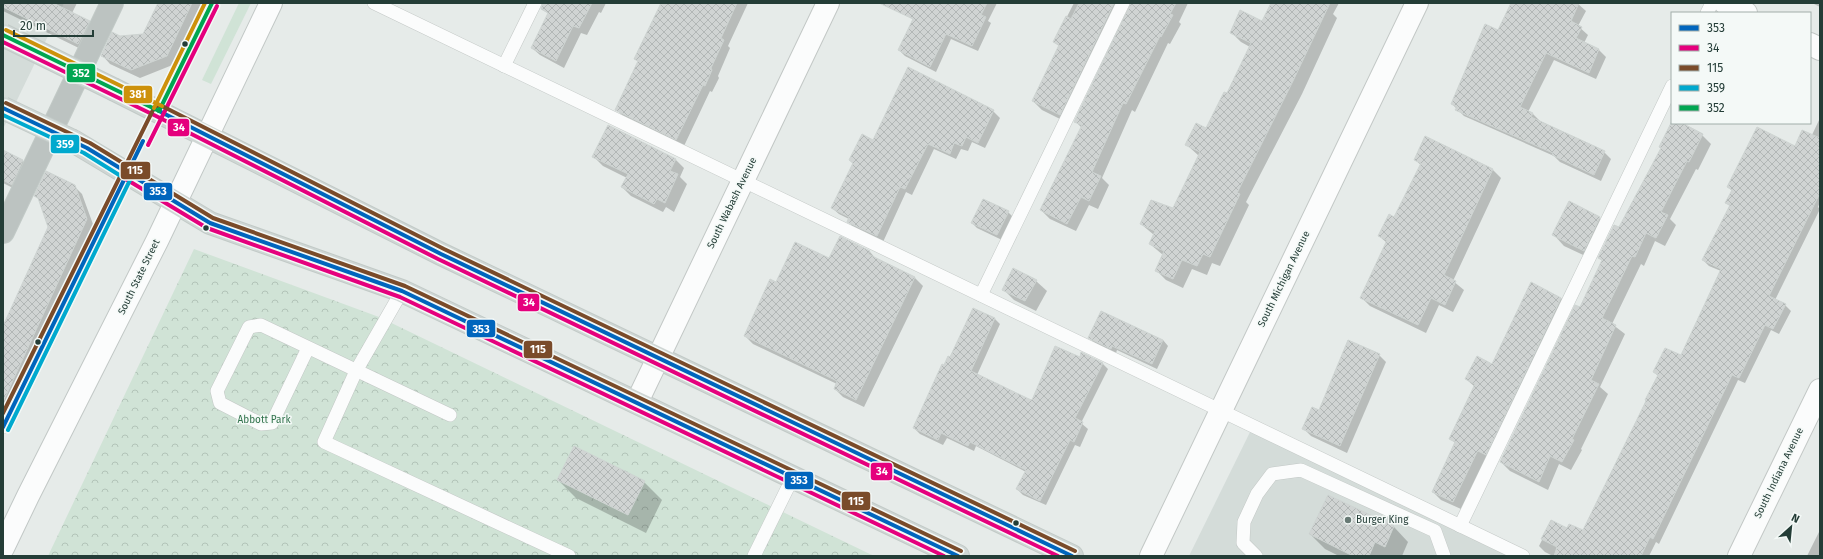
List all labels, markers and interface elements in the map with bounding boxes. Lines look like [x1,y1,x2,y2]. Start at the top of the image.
scale bar [14,12,93,38]
legend [1671,12,1811,124]
text: 20 m [20,19,46,33]
text: 353 [1707,21,1725,35]
unlabelled marker [180,39,190,49]
text: 34 [1707,41,1720,55]
text: 115 [1707,61,1723,75]
line badge: 352 [66,63,96,83]
text: 352 [71,67,90,80]
text: 359 [1707,81,1725,95]
line badge: 381 [123,85,153,104]
text: 381 [129,88,146,101]
text: 352 [1707,101,1725,115]
line badge: 34 [167,118,190,137]
text: 34 [172,121,185,134]
line badge: 359 [50,134,80,154]
text: 359 [55,138,74,151]
street label: South Wabash Avenue [705,155,759,251]
line badge: 115 [120,161,151,180]
text: 115 [127,164,143,177]
line badge: 353 [143,182,173,201]
text: 353 [148,185,167,198]
unlabelled marker [201,223,211,233]
street label: South Michigan Avenue [1255,229,1313,329]
street label: South State Street [116,237,163,317]
line badge: 34 [517,293,540,312]
text: 34 [522,296,535,309]
line badge: 353 [466,319,496,338]
text: 353 [471,323,490,336]
unlabelled marker [33,337,43,347]
line badge: 115 [523,340,553,359]
text: 115 [530,343,546,356]
park label: Abbott Park [238,414,291,426]
street label: South Indiana Avenue [1752,426,1806,520]
line badge: 34 [870,462,893,481]
text: 34 [875,465,888,478]
line badge: 353 [784,471,814,490]
text: 353 [789,474,808,487]
line badge: 115 [841,491,871,511]
text: 115 [848,495,864,508]
north arrow [1771,507,1811,547]
text: N [1789,511,1802,526]
place label: Burger King [1356,514,1409,526]
marker: Burger King [1343,515,1353,525]
unlabelled marker [1011,518,1021,528]

